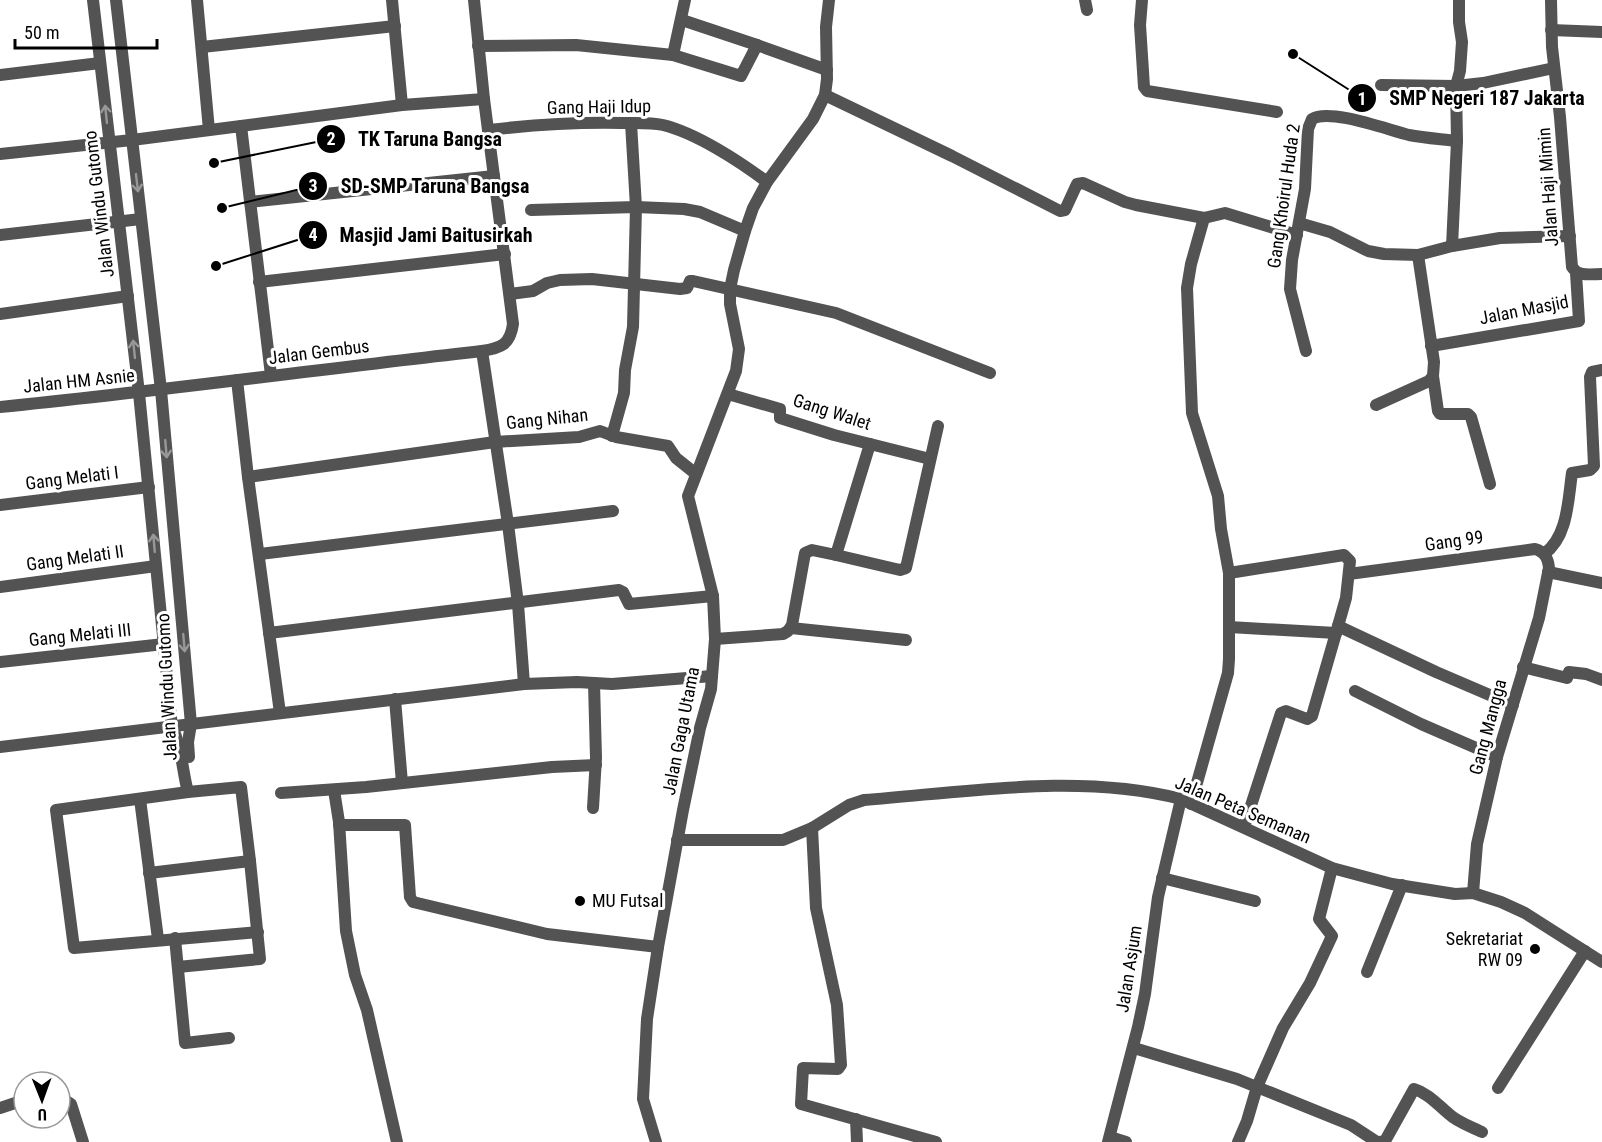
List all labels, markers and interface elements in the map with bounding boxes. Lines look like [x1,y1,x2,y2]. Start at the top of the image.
scale bar [15,12,158,50]
text: 50 m [24,22,59,43]
callout: SMP Negeri 187 Jakarta [1347,79,1596,117]
text: SMP Negeri 187 Jakarta [1389,86,1585,110]
text: 1 [1357,88,1367,109]
street label: Gang Haji Idup [547,95,651,118]
one-way arrow [100,105,111,125]
callout: TK Taruna Bangsa [316,120,515,158]
street label: Gang Khoirul Huda 2 [1263,122,1304,269]
text: TK Taruna Bangsa [358,127,502,151]
street label: Jalan Haji Mimin [1533,127,1562,247]
text: 2 [326,128,336,149]
street label: Jalan Windu Gutomo [79,130,118,278]
callout: SD-SMP Taruna Bangsa [298,167,541,205]
one-way arrow [132,173,143,193]
text: SD-SMP Taruna Bangsa [341,174,529,198]
text: 3 [308,175,318,196]
callout: Masjid Jami Baitusirkah [298,216,545,254]
text: Masjid Jami Baitusirkah [339,223,533,247]
text: 4 [308,224,318,245]
street label: Jalan Masjid [1478,291,1570,328]
street label: Jalan Gembus [267,335,371,368]
one-way arrow [128,340,139,360]
street label: Jalan HM Asnie [22,364,136,397]
street label: Gang Walet [790,389,874,434]
street label: Gang Nihan [505,404,589,433]
one-way arrow [161,438,172,458]
street label: Gang Melati I [24,461,120,494]
street label: Gang 99 [1423,526,1484,555]
one-way arrow [148,534,159,554]
street label: Gang Melati II [25,540,125,575]
street label: Jalan Windu Gutomo [152,613,181,761]
street label: Gang Melati III [28,619,132,650]
one-way arrow [179,633,190,652]
street label: Jalan Gaga Utama [658,665,703,797]
street label: Gang Mangga [1465,677,1510,777]
street label: Jalan Peta Semanan [1172,771,1314,848]
place label: MU Futsal [592,890,663,911]
marker: MU Futsal [573,894,587,908]
street label: Jalan Asjum [1111,924,1146,1014]
place label: Sekretariat RW 09 [1446,928,1523,970]
marker: Sekretariat RW 09 [1528,942,1542,956]
north arrow [12,1070,72,1130]
text: U [38,1105,47,1124]

